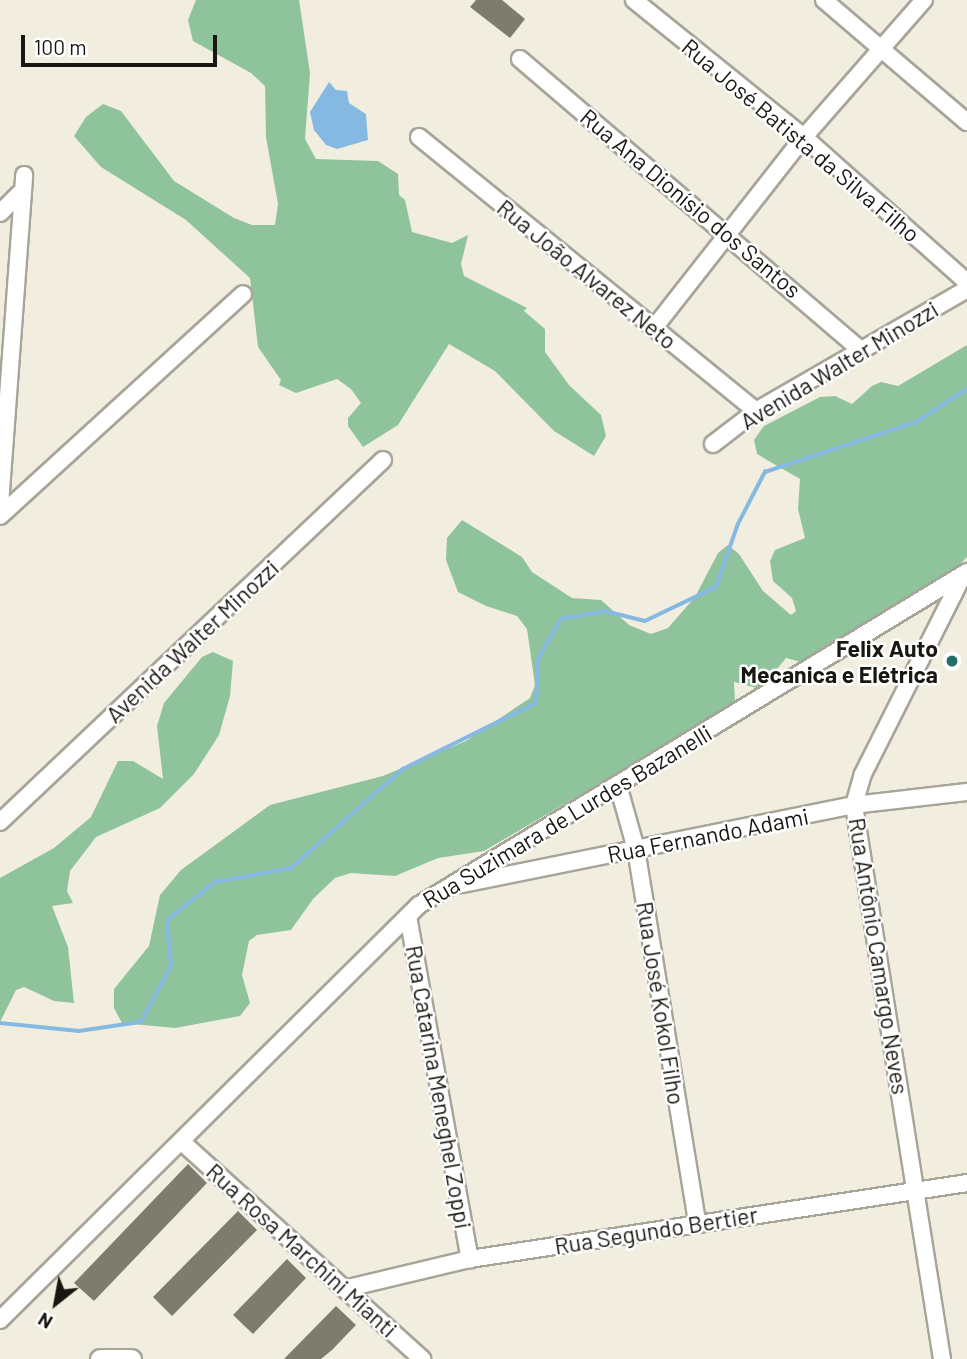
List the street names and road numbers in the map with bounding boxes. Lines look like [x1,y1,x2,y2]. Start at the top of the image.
street label: Rua José Batista da Silva Filho [676,32,926,248]
street label: Rua Ana Dionísio dos Santos [575,103,807,303]
street label: Rua João Alvarez Neto [492,193,682,355]
street label: Avenida Walter Minozzi [735,295,943,435]
street label: Avenida Walter Minozzi [100,554,284,728]
street label: Rua Suzimara de Lurdes Bazanelli [417,719,717,913]
street label: Rua Fernando Adami [605,802,811,868]
street label: Rua Antônio Camargo Neves [843,816,915,1096]
street label: Rua José Kokol Filho [631,899,691,1107]
street label: Rua Catarina Meneghel Zoppi [400,943,478,1231]
street label: Rua Rosa Marchini Mianti [201,1157,403,1343]
street label: Rua Segundo Bertier [552,1200,760,1260]

